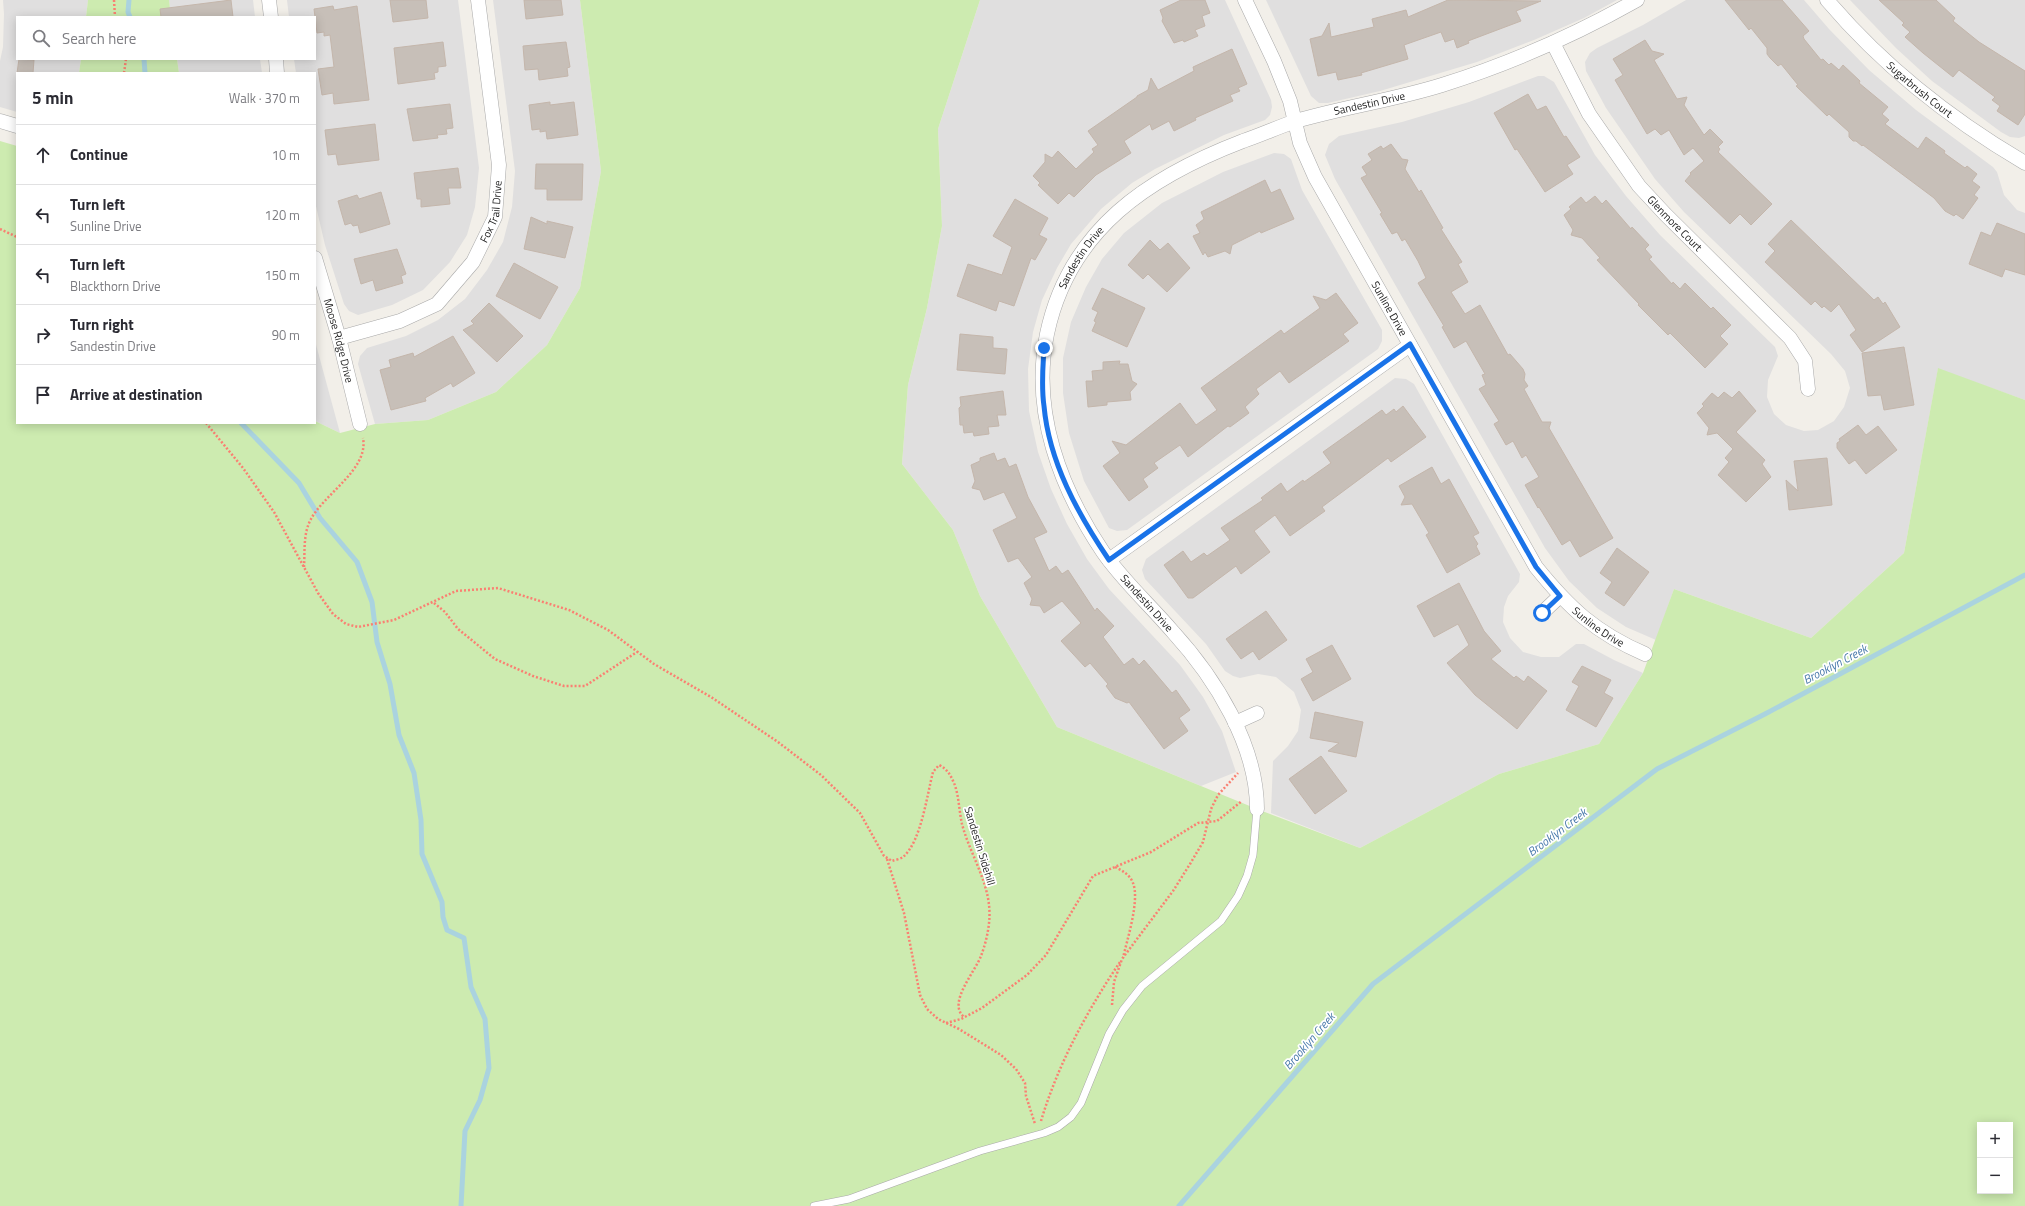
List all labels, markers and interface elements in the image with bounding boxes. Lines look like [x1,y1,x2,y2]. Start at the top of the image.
search box [16,16,316,60]
icon: search [30,27,52,49]
text: Search here [62,27,136,50]
street label: Sugarbrush Court [1883,58,1956,121]
text: 5 min [32,85,73,111]
street label: Sandestin Drive [1332,87,1407,119]
text: Walk · 370 m [229,88,300,108]
text: Continue [70,143,128,166]
icon: ahead [32,144,54,166]
text: 10 m [272,145,300,165]
street label: Fox Trail Drive [476,179,506,245]
street label: Glenmore Court [1644,192,1706,255]
text: Turn left [70,193,125,216]
icon: left [32,204,54,226]
text: 120 m [264,205,300,225]
text: Sunline Drive [70,216,142,236]
street label: Sandestin Drive [1054,222,1108,291]
text: Turn left [70,253,125,276]
icon: left [32,264,54,286]
text: 150 m [264,265,300,285]
text: Blackthorn Drive [70,276,161,296]
street label: Sunline Drive [1368,278,1412,339]
street label: Moose Ridge Drive [320,297,358,385]
text: Turn right [70,313,134,336]
icon: right [32,324,54,346]
text: 90 m [272,325,300,345]
text: Sandestin Drive [70,336,156,356]
route end [1035,339,1053,357]
text: Arrive at destination [70,383,203,406]
icon: arrive [32,384,54,406]
street label: Sandestin Drive [1117,571,1178,636]
street label: Sunline Drive [1569,603,1627,651]
route start [1533,604,1551,622]
water label: Brooklyn Creek [1799,638,1872,689]
water label: Brooklyn Creek [1523,802,1592,861]
street label: Sandestin Sidehill [960,805,1000,887]
water label: Brooklyn Creek [1279,1007,1340,1074]
map controls [1977,1122,2013,1194]
button: + [1977,1122,2013,1158]
button: − [1977,1158,2013,1194]

